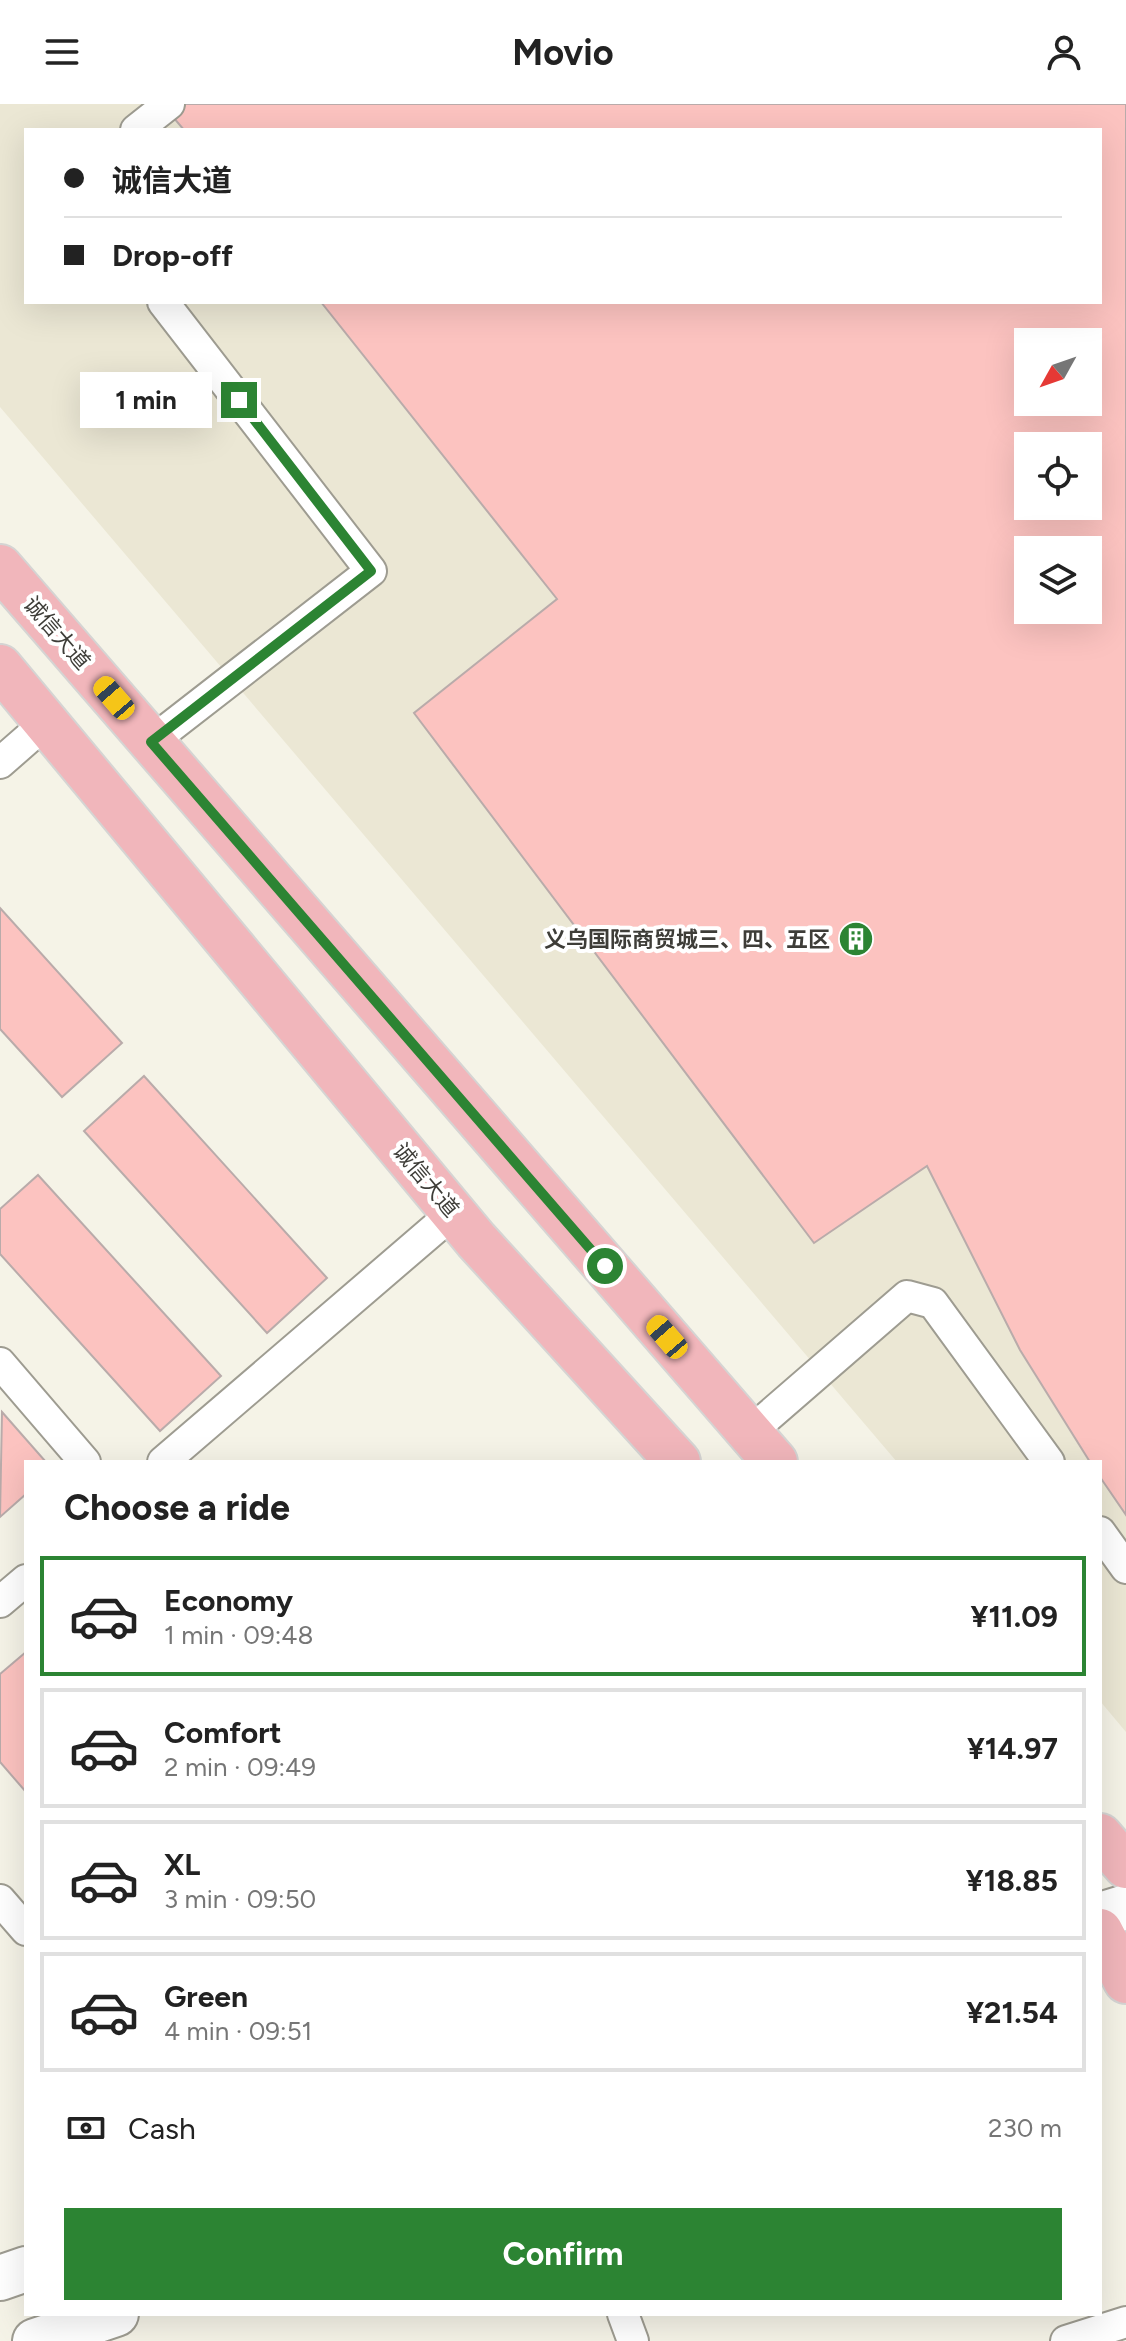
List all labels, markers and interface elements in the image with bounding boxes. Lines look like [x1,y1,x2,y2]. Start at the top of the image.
icon: menu [40,30,84,74]
icon: person [1042,30,1086,74]
text: Movio [512,31,614,74]
text: 诚信大道 [112,162,232,199]
text: Drop-off [112,237,233,274]
north arrow [1014,328,1102,416]
map controls [1014,328,1102,624]
callout: 1 min [79,372,211,428]
route end [221,382,257,418]
text: 1 min [115,384,177,416]
button: locate [1014,432,1102,520]
button: layers [1014,536,1102,624]
street label: 诚信大道 [18,591,96,675]
car [89,672,139,724]
building icon: 义乌国际商贸城三、四、五区 [837,920,875,958]
place label: 义乌国际商贸城三、四、五区 [544,926,830,953]
street label: 诚信大道 [387,1138,465,1222]
route start [587,1248,623,1284]
car [642,1311,692,1363]
text: Choose a ride [64,1486,290,1529]
icon: car [68,1580,140,1652]
text: Economy [164,1582,293,1619]
text: ¥11.09 [971,1598,1058,1635]
text: 1 min · 09:48 [164,1619,313,1651]
icon: car [68,1712,140,1784]
text: Comfort [164,1714,282,1751]
text: ¥14.97 [967,1730,1058,1767]
text: 2 min · 09:49 [164,1751,316,1783]
icon: car [68,1844,140,1916]
text: XL [164,1846,200,1883]
text: ¥18.85 [966,1862,1058,1899]
text: 3 min · 09:50 [164,1883,316,1915]
icon: car [68,1976,140,2048]
text: Green [164,1978,248,2015]
text: ¥21.54 [966,1994,1058,2031]
text: 4 min · 09:51 [164,2015,312,2047]
icon: cash [64,2106,108,2150]
text: Cash [128,2110,196,2147]
text: 230 m [988,2112,1062,2144]
button: Confirm [64,2208,1062,2300]

